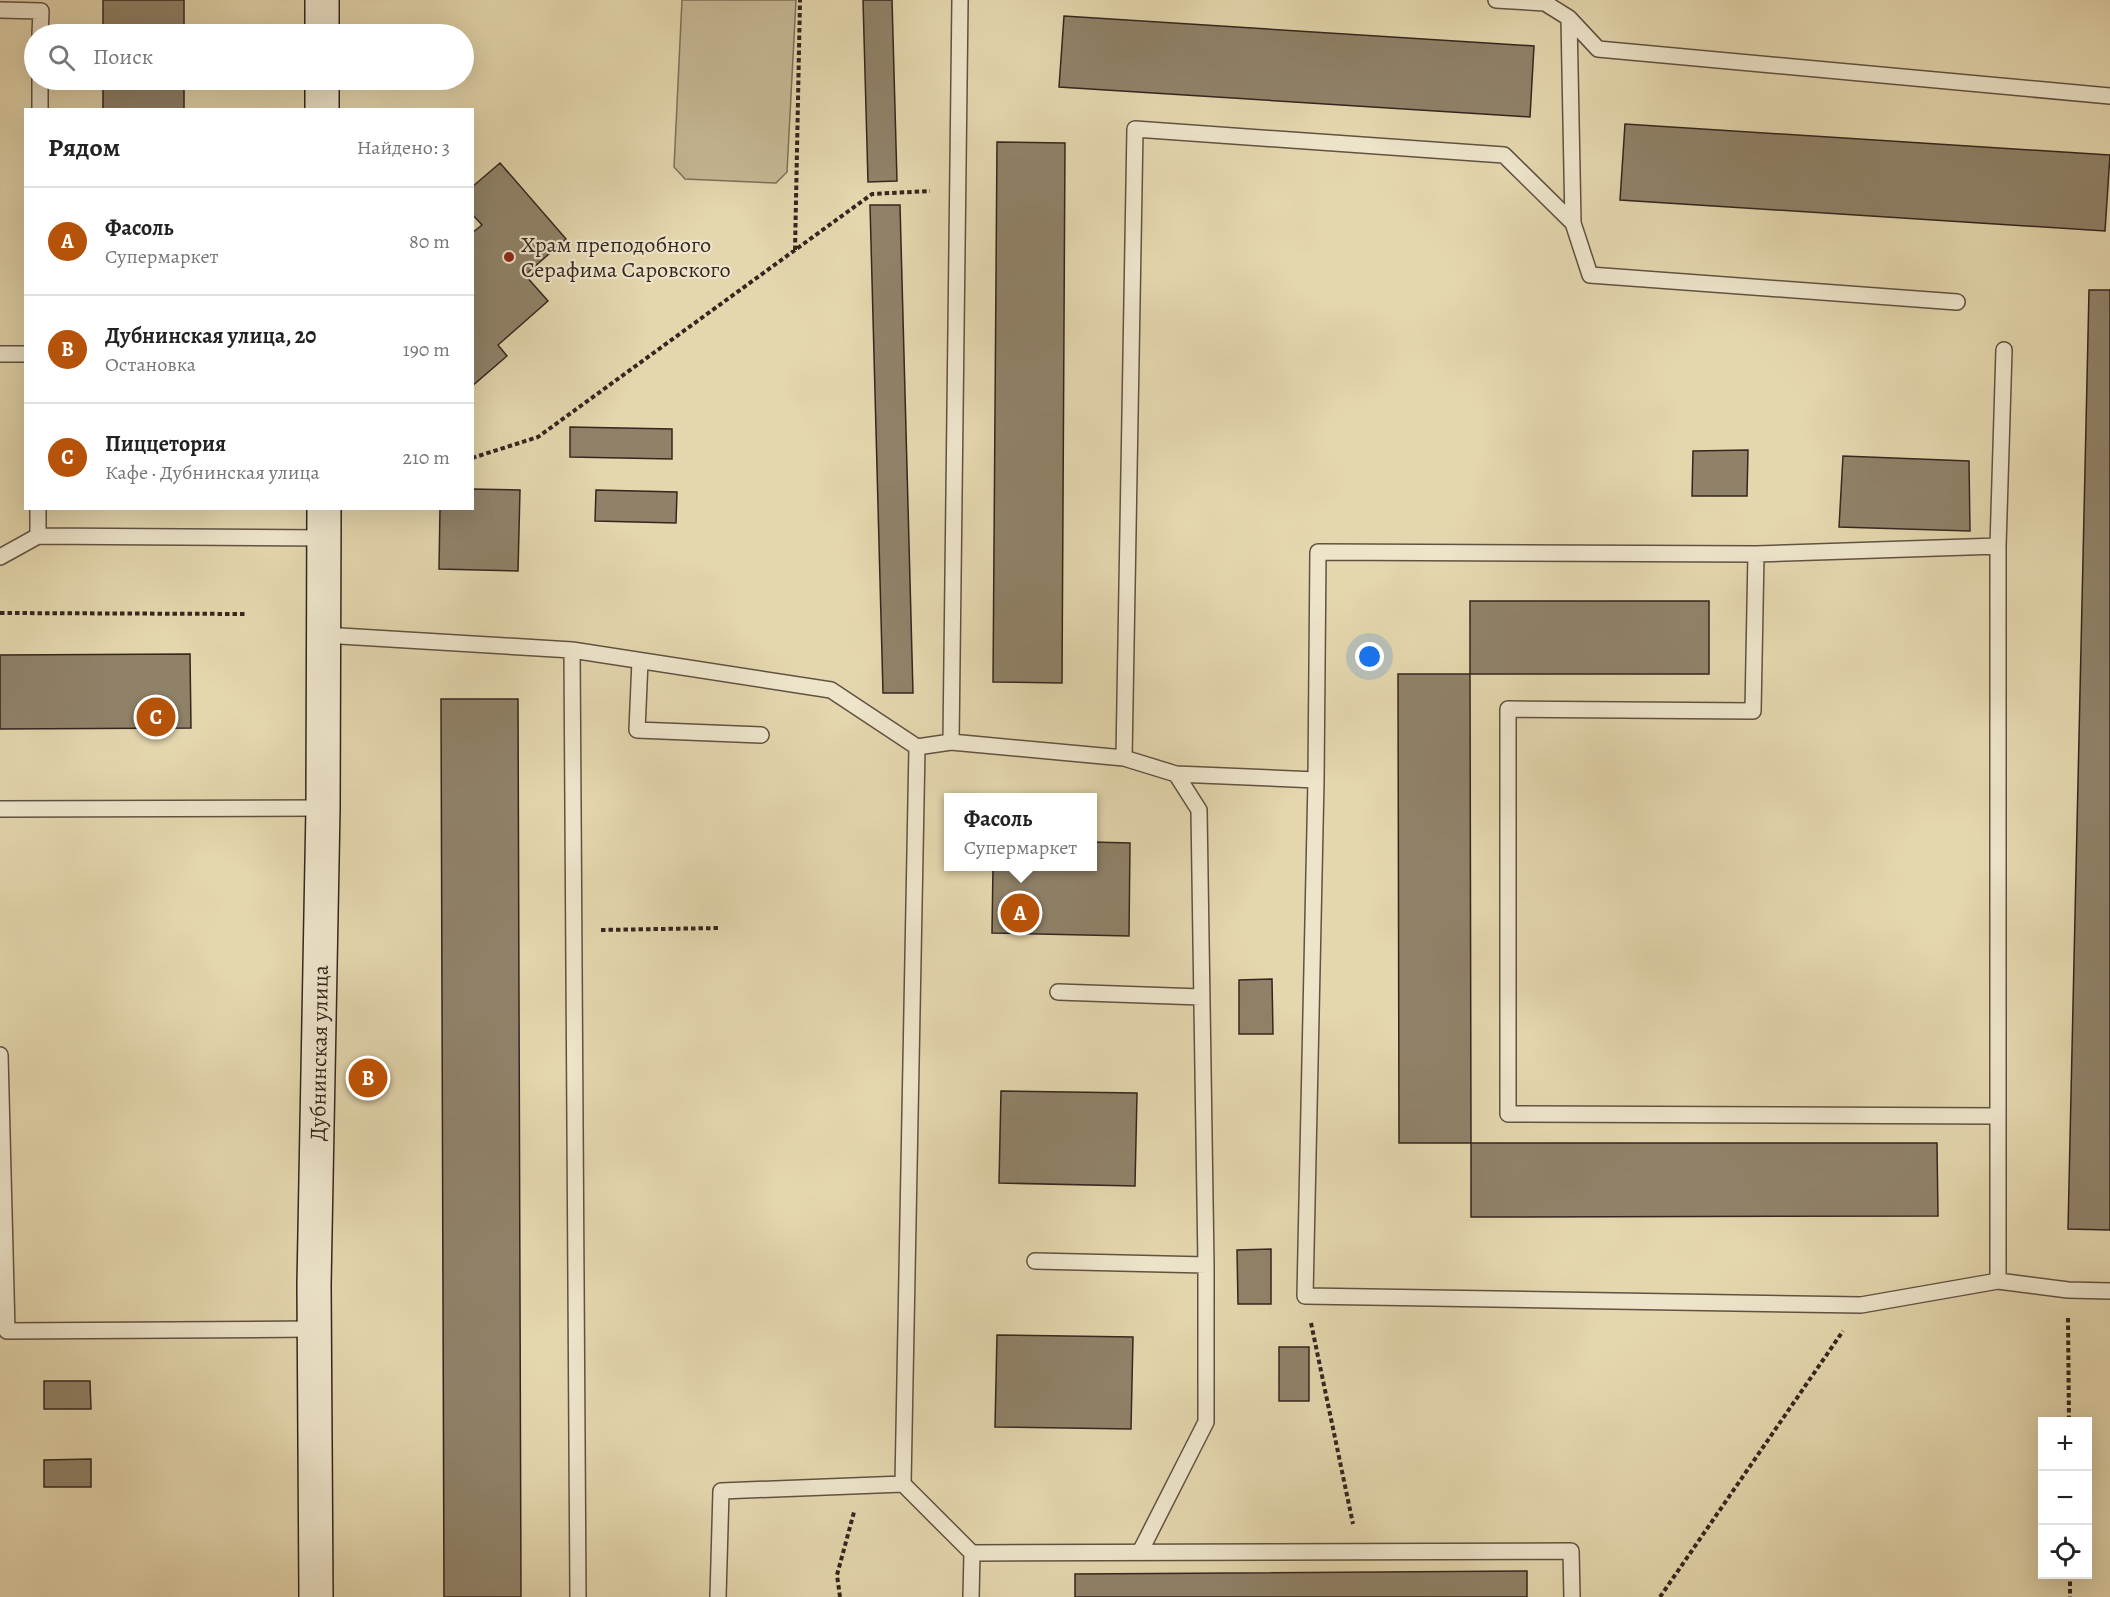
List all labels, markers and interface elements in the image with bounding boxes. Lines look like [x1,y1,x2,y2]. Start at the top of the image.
search box [24,24,474,90]
icon: search [45,41,78,74]
text: Поиск [93,42,153,72]
text: Рядом [48,130,120,165]
text: Найдено: 3 [357,134,450,161]
text: Фасоль [105,213,174,243]
text: A [61,228,74,255]
text: 80 m [409,228,450,255]
place label: Храм преподобного Серафима Саровского [521,230,731,285]
text: Супермаркет [105,243,219,270]
marker: Храм преподобного Серафима Саровского [502,250,516,264]
text: Дубнинская улица, 20 [105,321,316,351]
text: B [61,336,74,363]
text: 190 m [403,336,450,363]
text: Остановка [105,351,196,378]
text: Пиццетория [105,429,226,459]
text: C [61,444,74,471]
text: 210 m [402,444,450,471]
text: Кафе · Дубнинская улица [105,459,320,486]
your location [1355,642,1384,671]
pin: C [136,694,176,740]
popup [944,793,1097,871]
text: Фасоль [964,804,1032,834]
text: Супермаркет [964,834,1077,861]
pin: A [1000,890,1040,936]
street label: Дубнинская улица [303,964,336,1141]
pin: B [348,1056,388,1100]
map controls [2038,1417,2092,1579]
button: + [2038,1417,2092,1471]
button: − [2038,1471,2092,1525]
button: locate [2038,1525,2092,1579]

